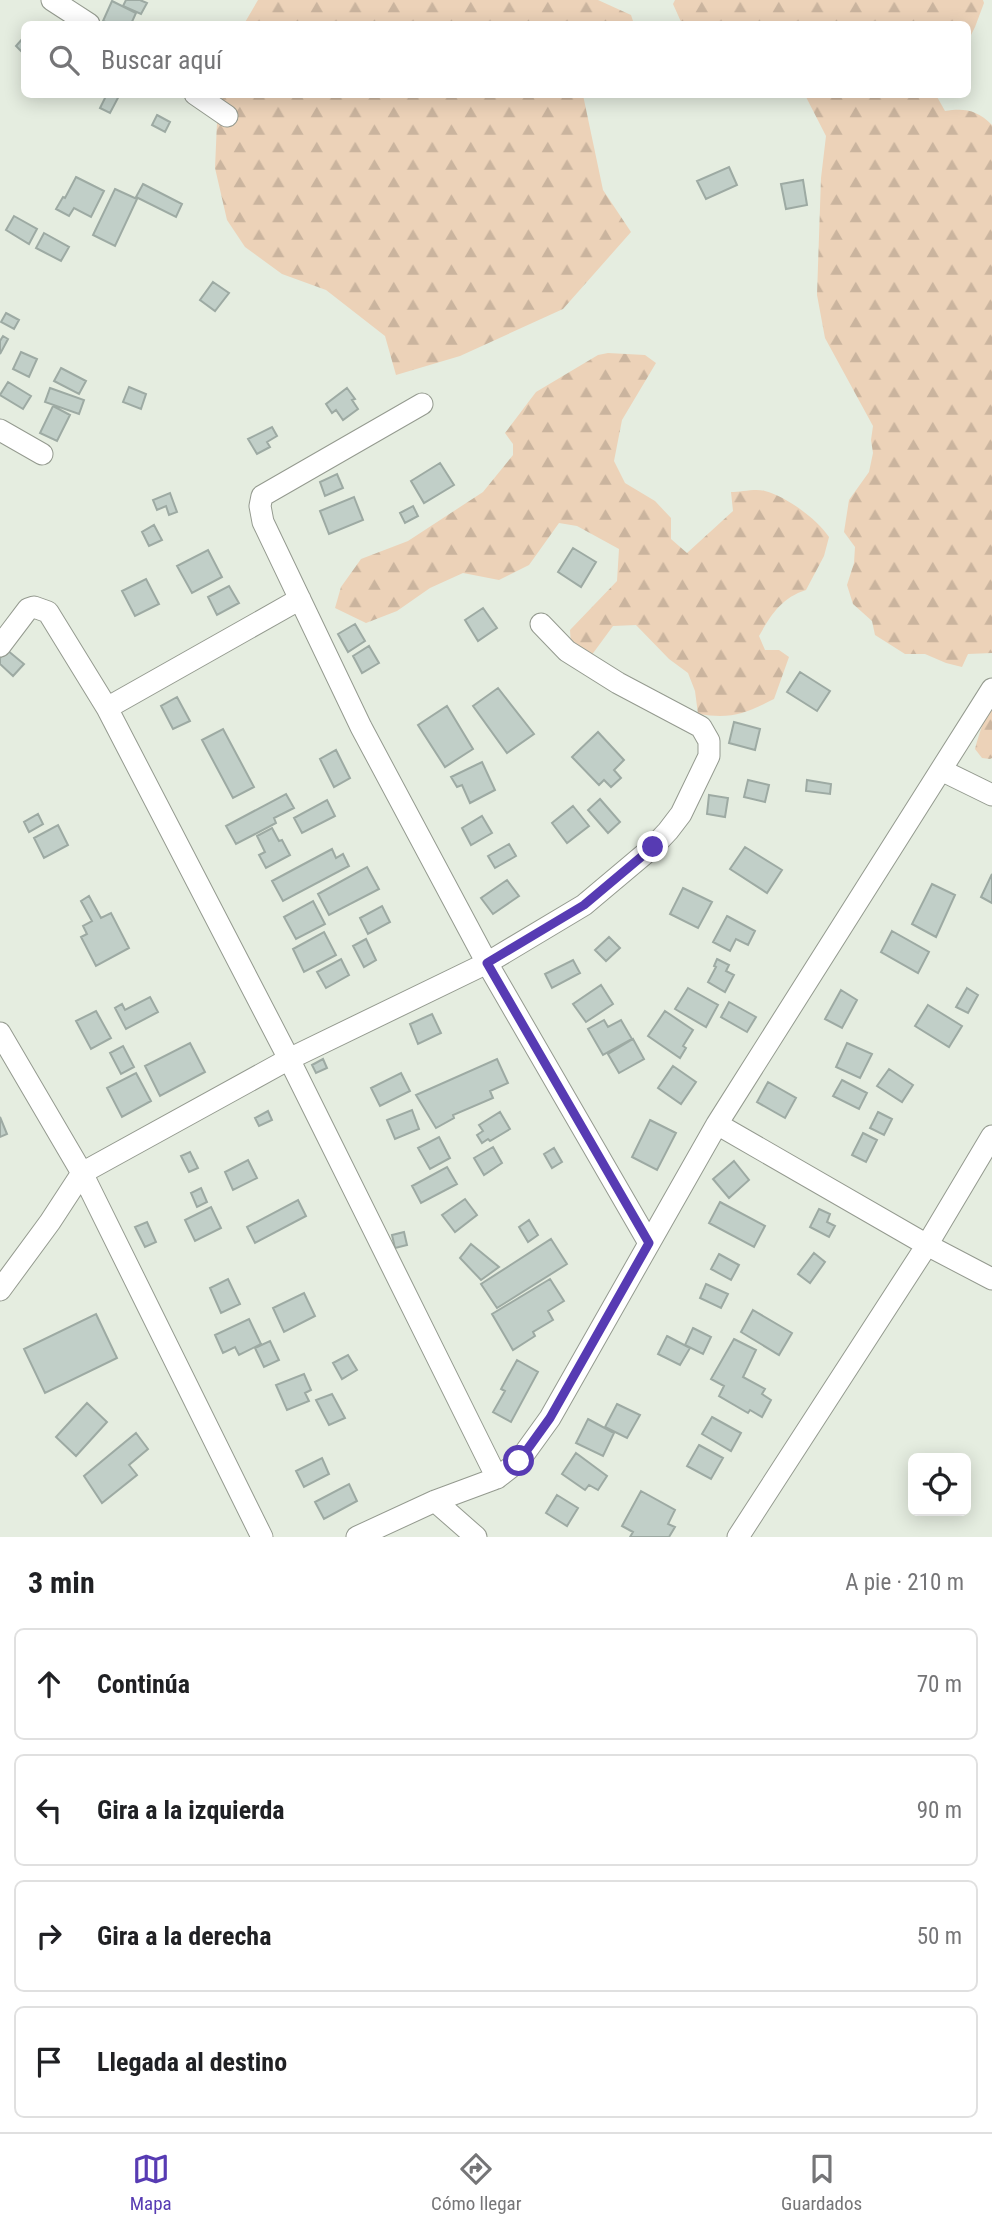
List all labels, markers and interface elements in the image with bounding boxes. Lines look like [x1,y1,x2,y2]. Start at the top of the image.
search box [21,21,971,98]
icon: search [45,41,83,79]
text: Buscar aquí [101,45,222,75]
route end [637,831,668,862]
route start [503,1445,534,1476]
map controls [908,1453,971,1516]
button: locate [908,1453,971,1516]
text: 3 min [28,1565,95,1600]
text: A pie · 210 m [845,1569,964,1596]
icon: ahead [30,1665,68,1703]
text: Continúa [97,1669,190,1699]
text: 70 m [917,1671,962,1698]
icon: left [30,1791,68,1829]
text: Gira a la izquierda [97,1795,285,1825]
text: 90 m [917,1797,962,1824]
icon: right [30,1917,68,1955]
text: Gira a la derecha [97,1921,271,1951]
text: 50 m [917,1923,962,1950]
icon: arrive [30,2043,68,2081]
text: Llegada al destino [97,2047,287,2077]
tab: Mapa [130,2150,172,2215]
tab: Cómo llegar [431,2150,522,2215]
tab: Guardados [781,2150,862,2215]

